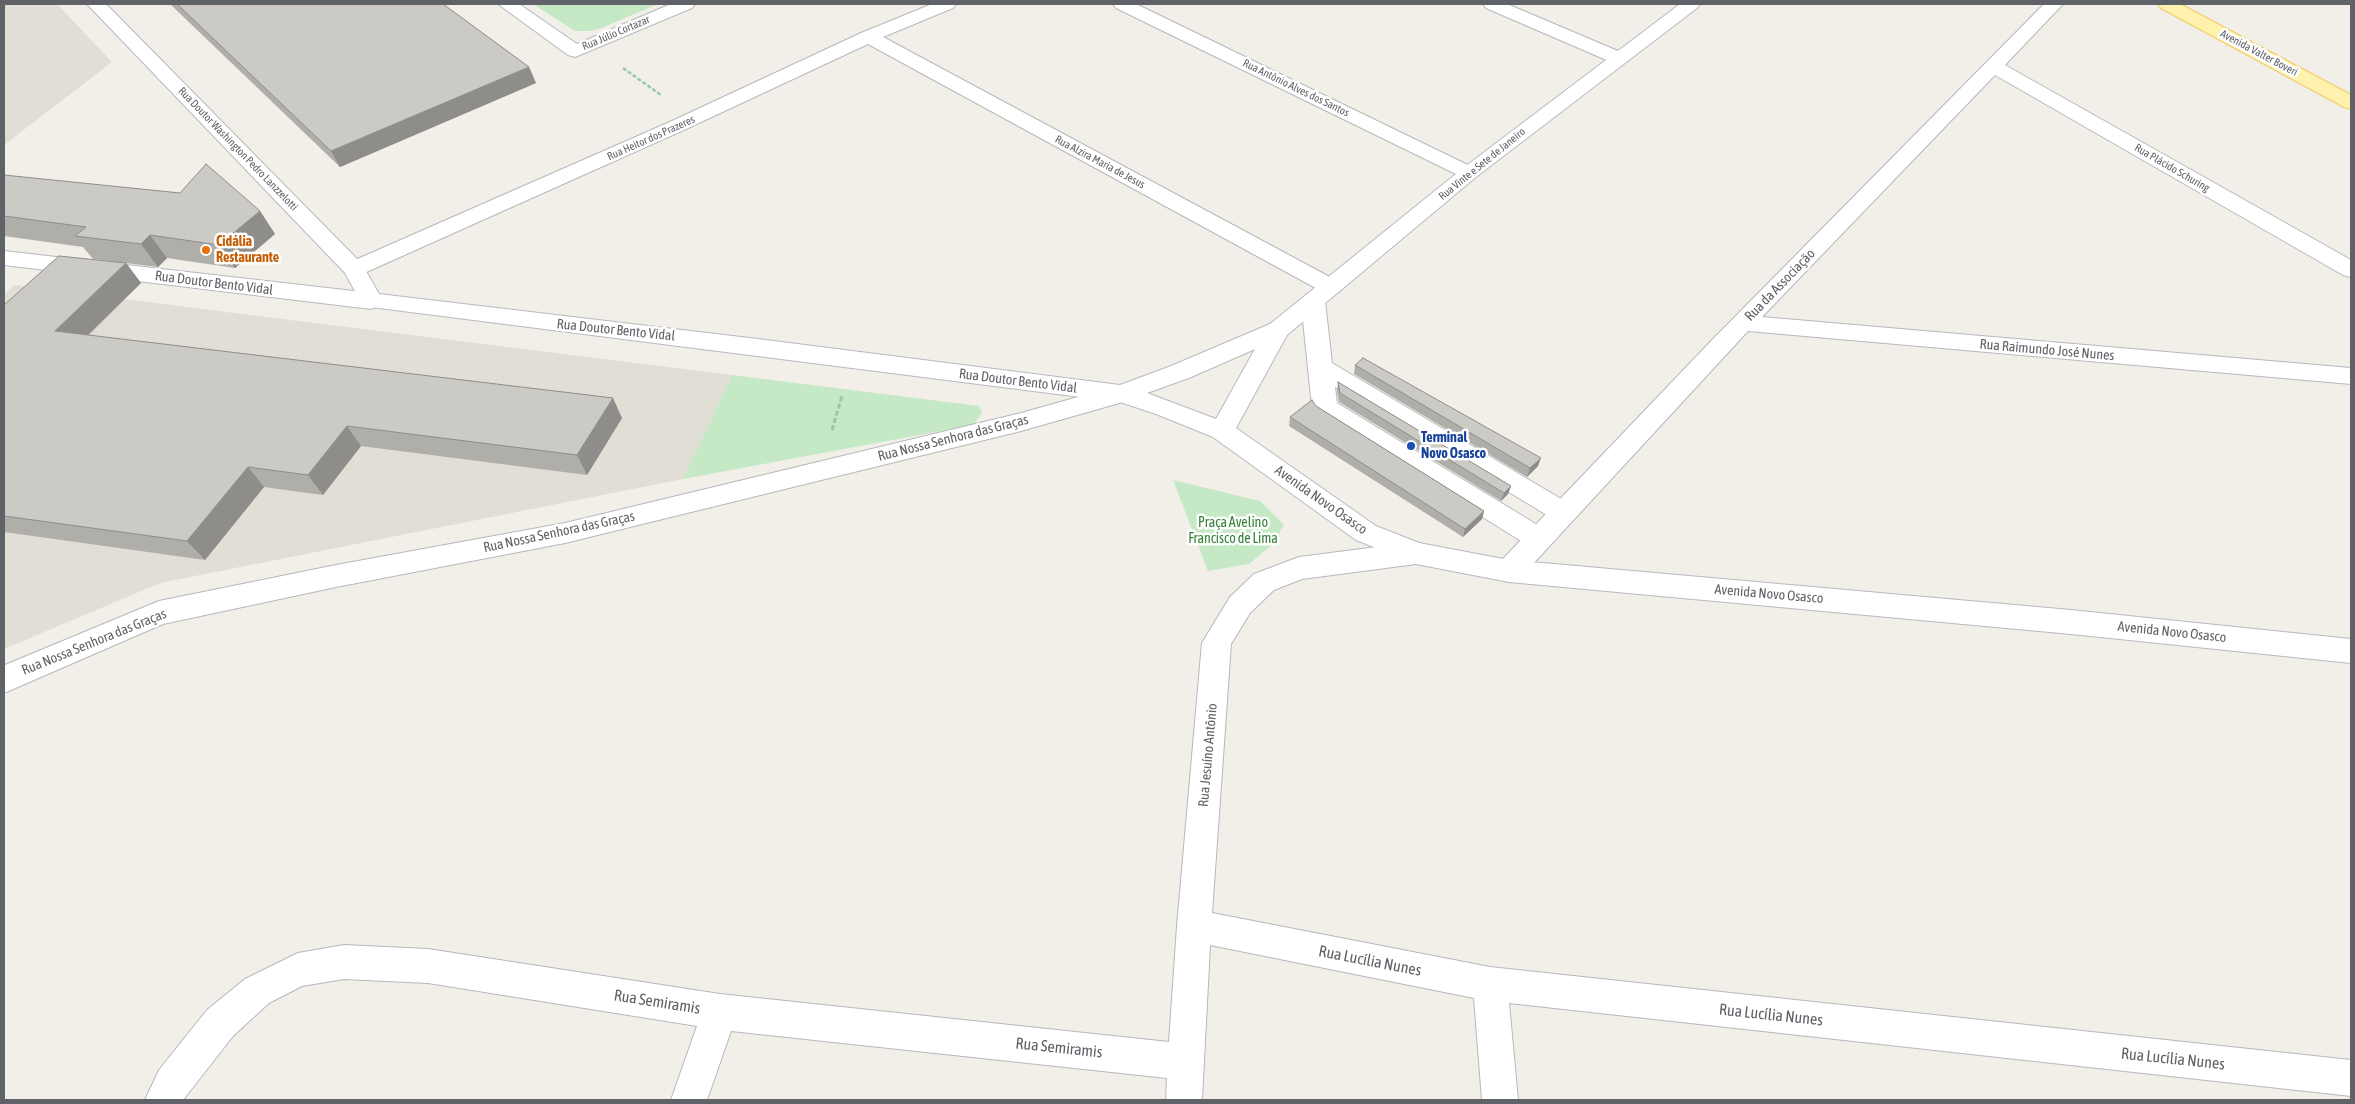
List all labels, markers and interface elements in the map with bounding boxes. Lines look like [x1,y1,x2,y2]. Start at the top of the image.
street label: Rua Júlio Cortazar [580,13,652,53]
street label: Avenida Valter Boveri [2218,27,2300,79]
street label: Rua Antônio Alves dos Santos [1241,56,1351,120]
street label: Rua Doutor Washington Pedro Lanzzelotti [175,85,301,213]
street label: Rua Heitor dos Prazeres [605,113,697,163]
street label: Rua Vinte e Sete de Janeiro [1436,125,1528,203]
street label: Rua Alzira Maria de Jesus [1053,133,1147,191]
street label: Rua Plácido Schuring [2132,141,2212,195]
place label: Cidália Restaurante [216,234,279,266]
marker: Cidália Restaurante [200,244,212,256]
street label: Rua da Associação [1741,245,1819,325]
street label: Rua Doutor Bento Vidal [154,267,274,299]
street label: Rua Doutor Bento Vidal [556,315,676,345]
street label: Rua Raimundo José Nunes [1979,336,2115,364]
street label: Rua Doutor Bento Vidal [958,365,1078,397]
street label: Rua Nossa Senhora das Graças [876,411,1030,465]
place label: Terminal Novo Osasco [1421,430,1486,462]
marker: Terminal Novo Osasco [1405,440,1417,452]
street label: Avenida Novo Osasco [1272,462,1370,538]
street label: Rua Nossa Senhora das Graças [482,508,636,556]
park label: Praça Avelino Francisco de Lima [1188,515,1278,548]
street label: Avenida Novo Osasco [1714,581,1824,607]
street label: Rua Nossa Senhora das Graças [19,605,169,679]
street label: Avenida Novo Osasco [2117,618,2227,646]
street label: Rua Jesuíno Antônio [1195,702,1221,808]
street label: Rua Lucília Nunes [1317,942,1423,980]
street label: Rua Semiramis [612,986,702,1018]
street label: Rua Lucília Nunes [1718,1000,1824,1030]
street label: Rua Semiramis [1015,1034,1103,1062]
street label: Rua Lucília Nunes [2120,1044,2226,1074]

